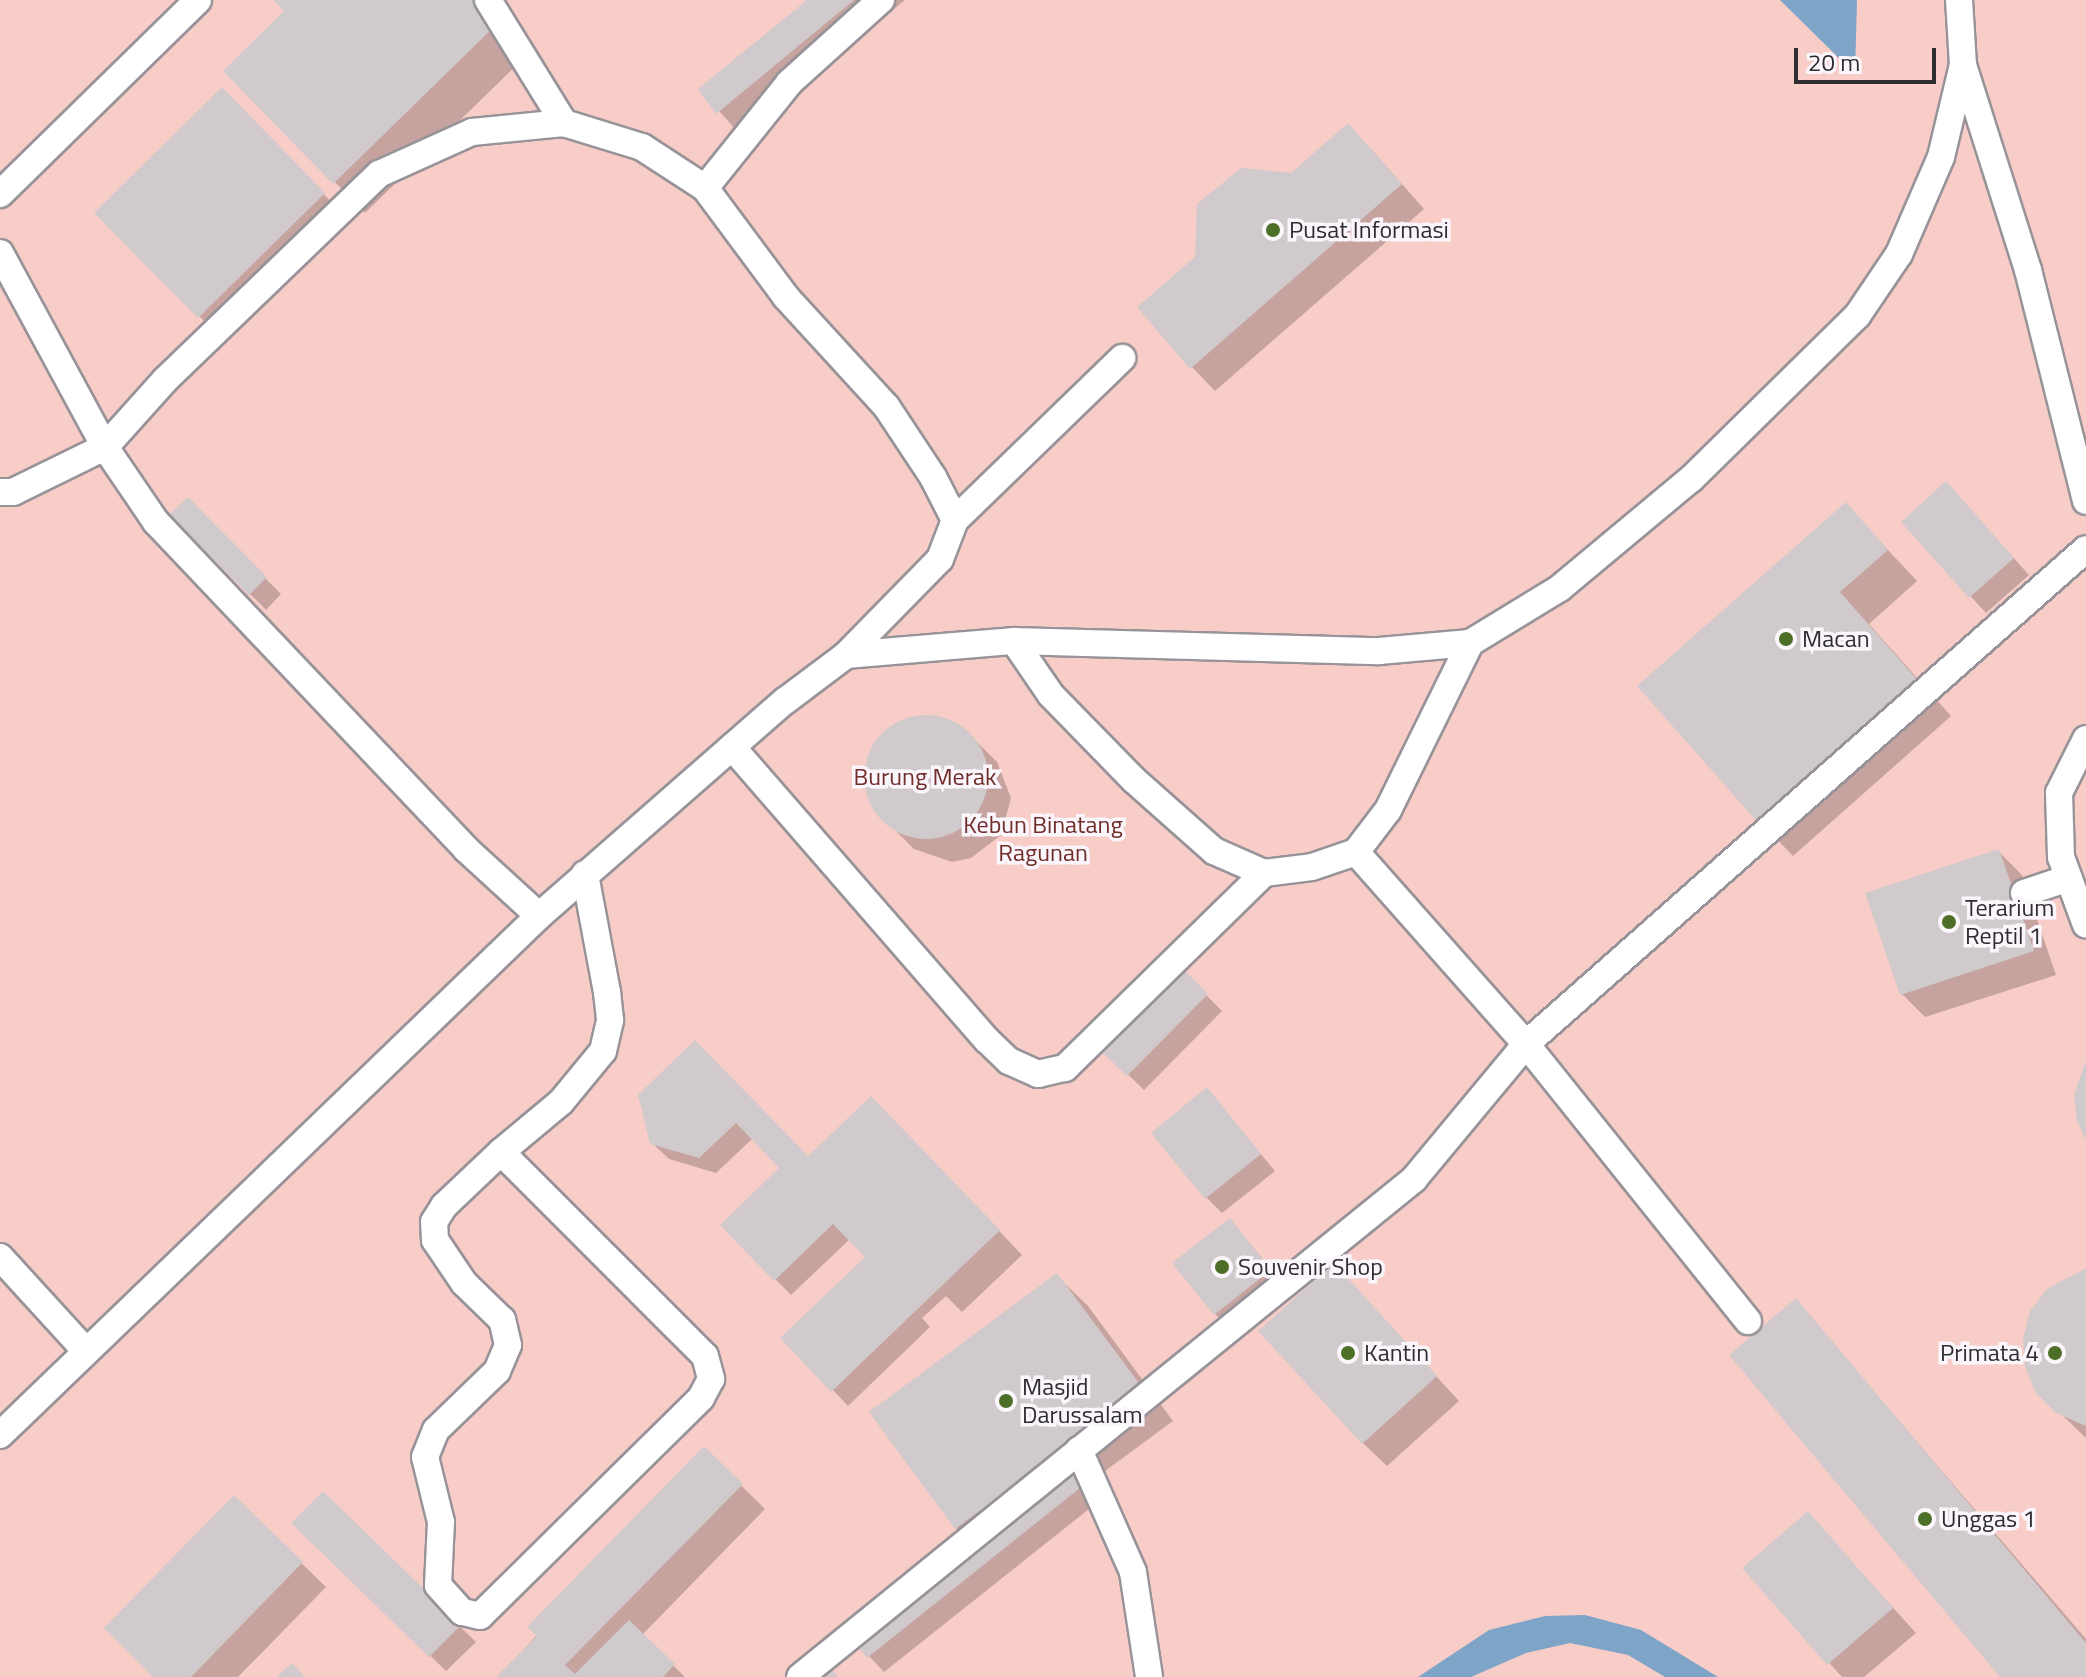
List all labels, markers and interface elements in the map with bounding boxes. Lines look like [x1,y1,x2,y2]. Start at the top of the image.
scale bar [1798,32,1940,82]
text: 20 m [1808,44,1860,80]
place label: Pusat Informasi [1289,216,1449,244]
marker: Pusat Informasi [1264,221,1282,239]
place label: Macan [1802,625,1870,653]
marker: Macan [1777,630,1795,648]
park label: Burung Merak [853,763,997,791]
park label: Kebun Binatang Ragunan [963,811,1123,867]
place label: Terarium Reptil 1 [1965,894,2054,950]
marker: Terarium Reptil 1 [1940,913,1958,931]
place label: Souvenir Shop [1238,1253,1383,1281]
marker: Souvenir Shop [1213,1258,1231,1276]
place label: Kantin [1364,1339,1429,1367]
place label: Primata 4 [1940,1339,2039,1367]
marker: Kantin [1339,1344,1357,1362]
marker: Primata 4 [2046,1344,2064,1362]
place label: Masjid Darussalam [1022,1373,1143,1429]
marker: Masjid Darussalam [997,1392,1015,1410]
place label: Unggas 1 [1941,1505,2036,1533]
marker: Unggas 1 [1916,1510,1934,1528]

